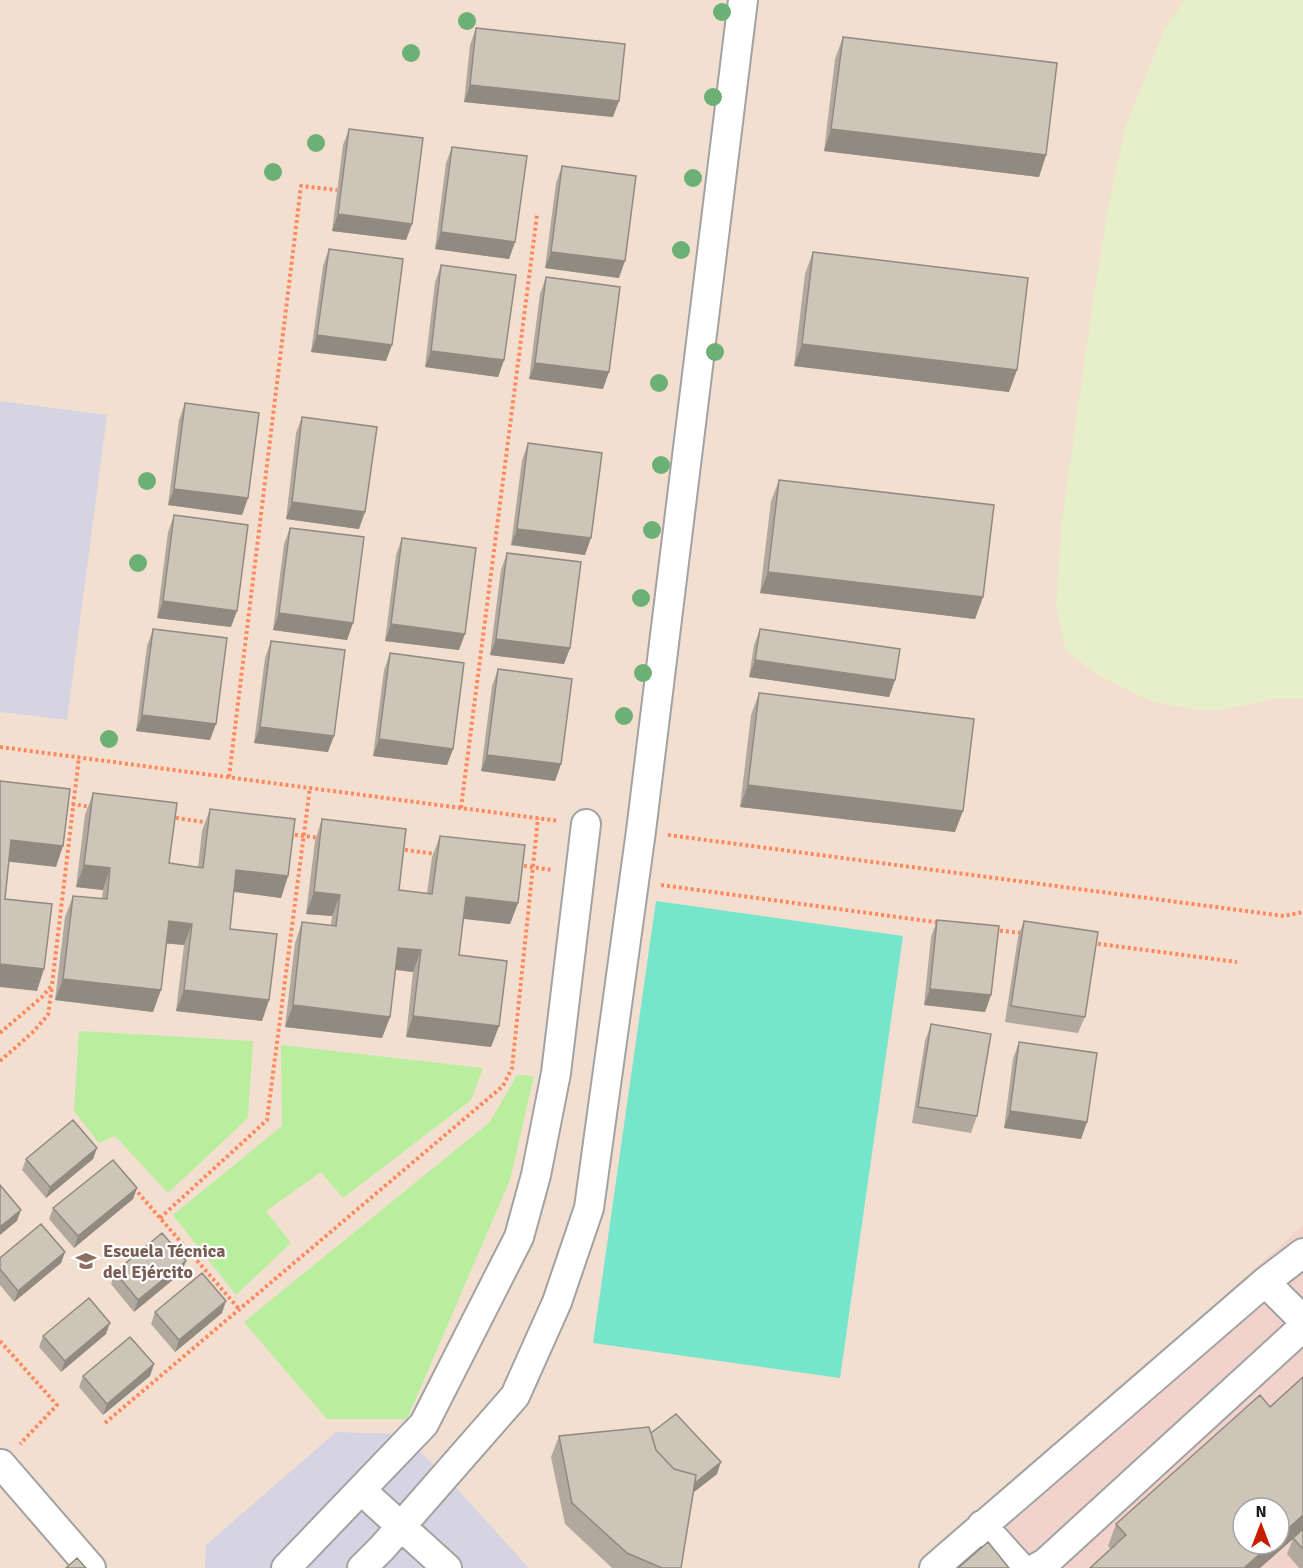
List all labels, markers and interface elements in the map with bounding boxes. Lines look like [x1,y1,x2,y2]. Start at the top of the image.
place label: Escuela Técnica del Ejército [103,1240,226,1283]
school or university icon: Escuela Técnica del Ejército [74,1249,98,1273]
north arrow [1231,1496,1291,1556]
text: N [1255,1502,1267,1522]

